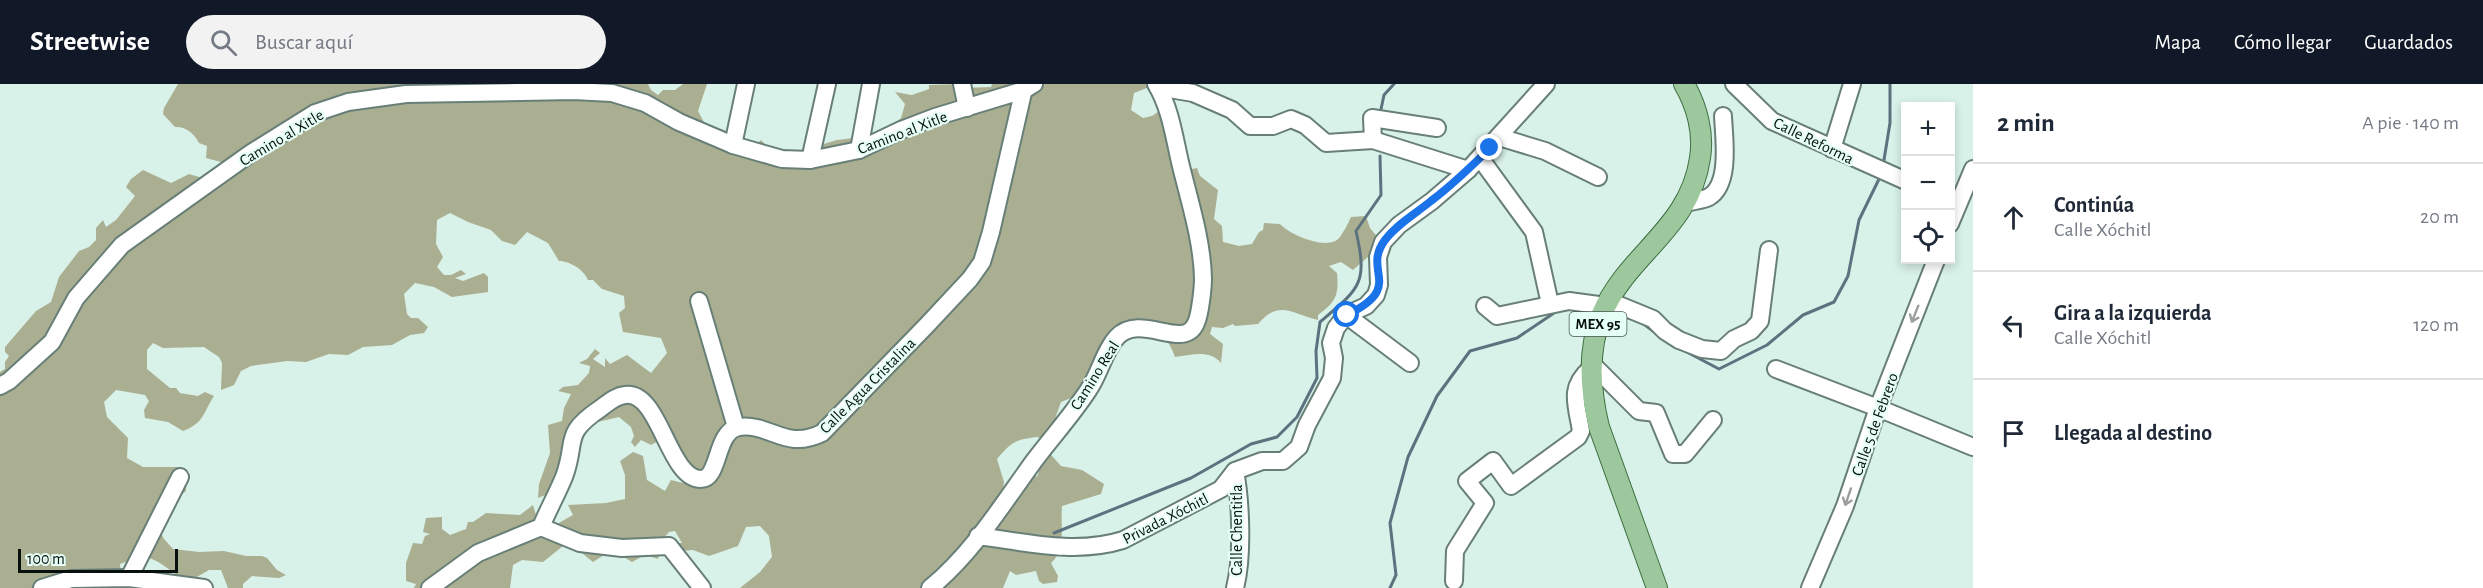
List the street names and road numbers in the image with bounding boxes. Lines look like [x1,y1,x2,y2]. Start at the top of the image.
street label: Camino al Xitle [237,107,326,169]
street label: Camino al Xitle [855,108,949,157]
street label: Calle Reforma [1771,115,1856,167]
road number: MEX 95 [1570,312,1626,336]
street label: Calle Agua Cristalina [817,335,919,437]
street label: Camino Real [1067,338,1122,413]
street label: Calle 5 de Febrero [1849,370,1901,478]
street label: Calle Chentitla [1229,484,1245,576]
street label: Privada Xóchitl [1120,490,1211,547]

